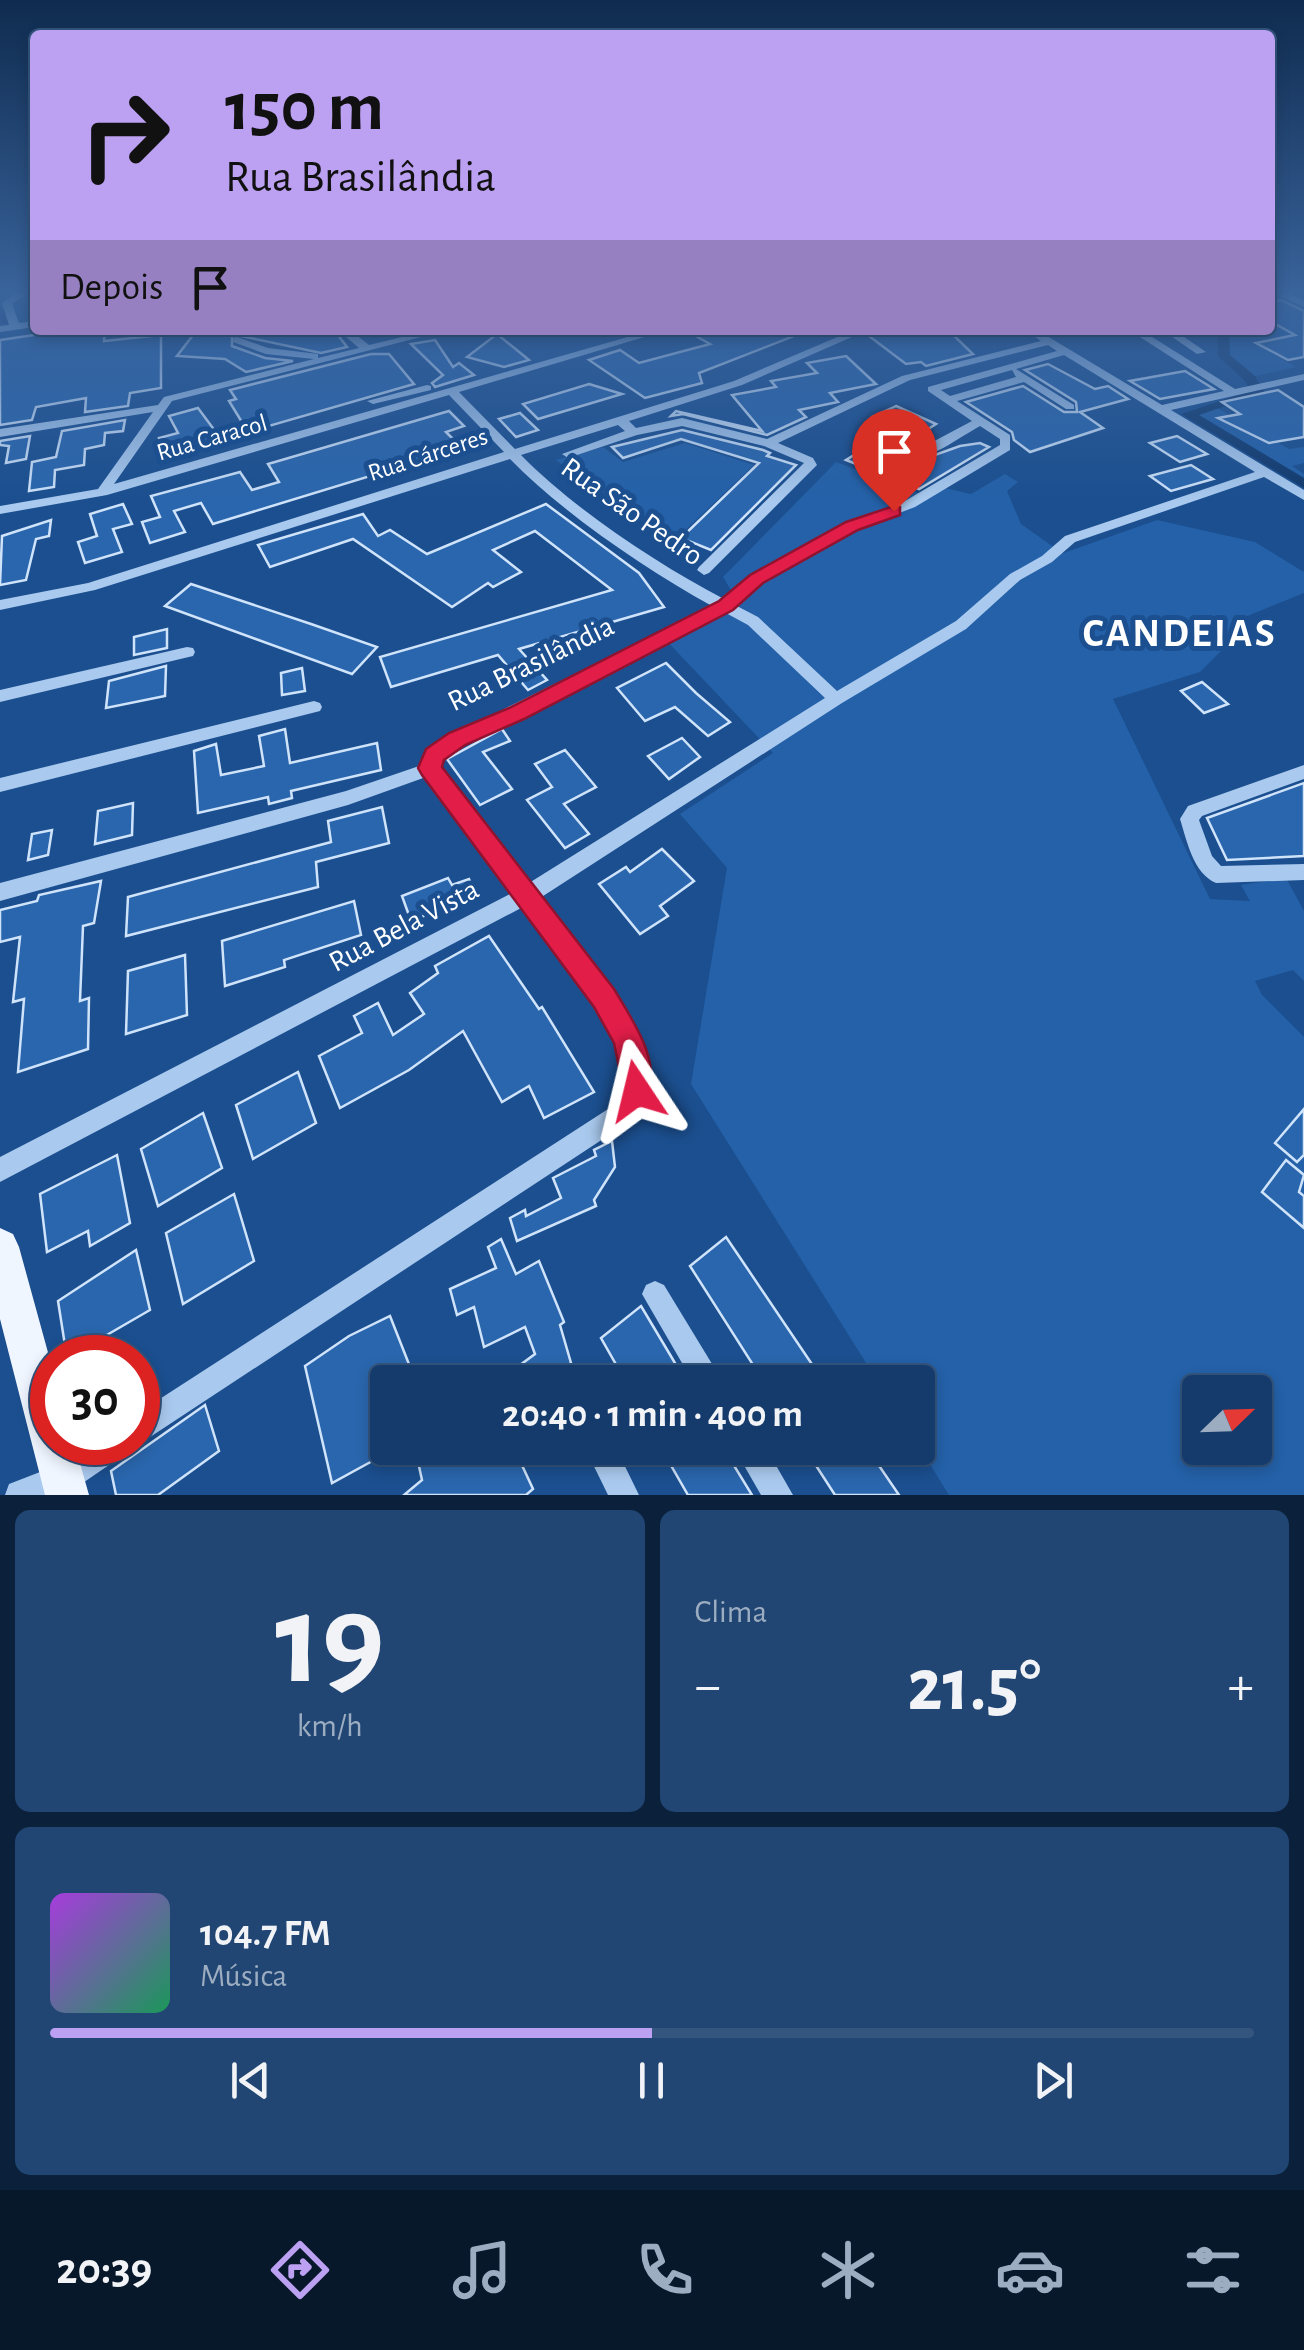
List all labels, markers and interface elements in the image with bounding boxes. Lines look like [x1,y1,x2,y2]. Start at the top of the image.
icon: right [60,70,190,200]
text: 150 m [225,73,384,143]
text: Rua Brasilândia [225,155,496,200]
icon: arrive [183,260,238,315]
text: Depois [60,269,163,307]
pin [852,409,937,512]
street label: Rua Caracol [154,410,270,466]
street label: Rua Cárceres [365,424,491,486]
icon: arrive [867,424,922,479]
street label: Rua São Pedro [556,452,708,572]
street label: Rua Brasilândia [443,611,619,717]
district label: CANDEIAS [1083,614,1277,654]
street label: Rua Bela Vista [324,874,484,978]
position arrow [585,1039,689,1143]
speed limit sign: 30 [30,1335,160,1465]
north arrow [1182,1375,1272,1465]
map controls [1182,1375,1272,1465]
text: 20:40 · 1 min · 400 m [502,1396,803,1434]
text: 19 [275,1577,385,1707]
text: Clima [695,1596,767,1628]
text: 21.5° [907,1649,1041,1724]
text: − [695,1659,721,1714]
text: + [1228,1659,1254,1714]
text: km/h [297,1710,363,1742]
text: 104.7 FM [200,1915,331,1953]
text: Música [200,1960,287,1992]
icon: previous [223,2053,278,2108]
icon: pause [624,2053,679,2108]
icon: next [1026,2053,1081,2108]
icon: directions [265,2235,335,2305]
icon: music [447,2235,517,2305]
icon: phone [630,2235,700,2305]
icon: climate [813,2235,883,2305]
icon: car [995,2235,1065,2305]
icon: filters [1178,2235,1248,2305]
text: 20:39 [56,2247,152,2292]

